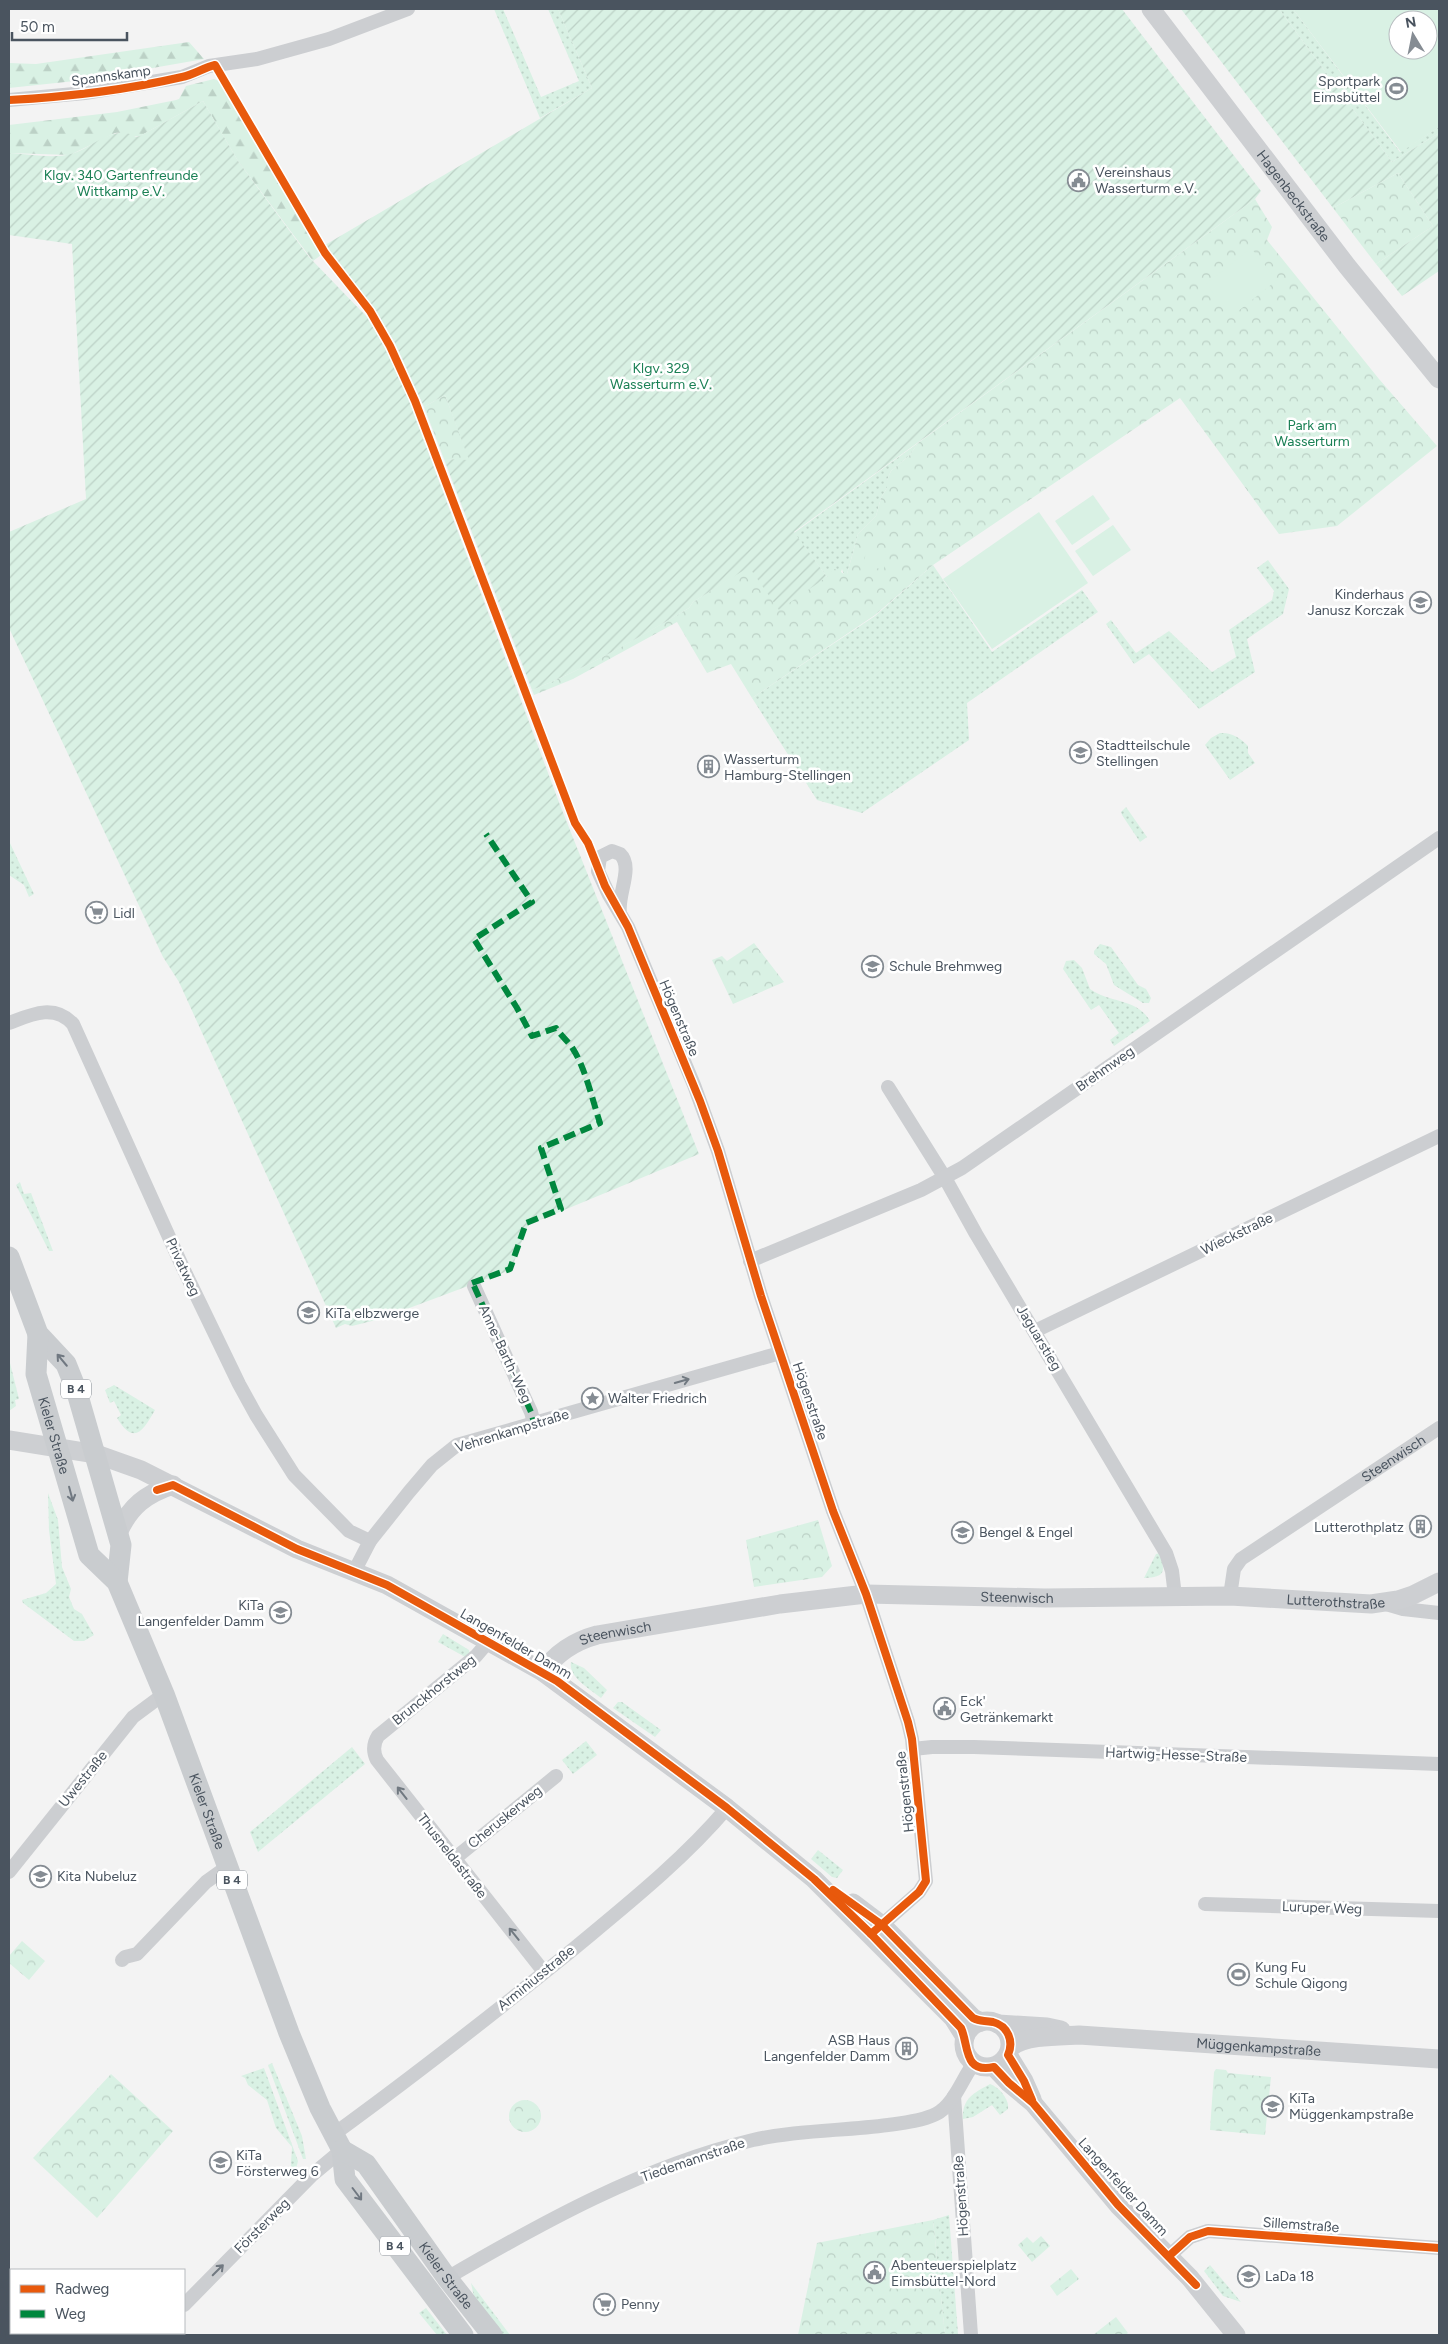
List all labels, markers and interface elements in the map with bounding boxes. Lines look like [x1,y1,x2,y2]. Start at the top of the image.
scale bar [12,10,128,42]
north arrow [1388,10,1438,60]
text: N [1404,13,1418,32]
text: 50 m [20,18,55,36]
street label: Spannskamp [70,62,152,90]
place label: Sportpark Eimsbüttel [1313,73,1380,106]
sports icon: Sportpark Eimsbüttel [1384,77,1408,101]
street label: Hagenbeckstraße [1253,147,1334,245]
place label: Vereinshaus Wasserturm e.V. [1095,164,1197,197]
park label: Klgv. 340 Gartenfreunde Wittkamp e.V. [44,167,199,200]
public building icon: Vereinshaus Wasserturm e.V. [1067,168,1091,192]
park label: Klgv. 329 Wasserturm e.V. [610,360,712,393]
park label: Park am Wasserturm [1274,417,1350,450]
place label: Kinderhaus Janusz Korczak [1308,586,1404,619]
school or university icon: Kinderhaus Janusz Korczak [1408,590,1432,614]
place label: Stadtteilschule Stellingen [1096,737,1191,770]
school or university icon: Stadtteilschule Stellingen [1068,741,1092,765]
place label: Wasserturm Hamburg-Stellingen [724,751,851,784]
building icon: Wasserturm Hamburg-Stellingen [696,755,720,779]
supermarket icon: Lidl [85,901,109,925]
place label: Lidl [113,905,135,922]
school or university icon: Schule Brehmweg [861,954,885,978]
place label: Schule Brehmweg [889,958,1002,975]
street label: Högenstraße [655,977,703,1059]
street label: Brehmweg [1073,1043,1137,1095]
street label: Wieckstraße [1198,1209,1276,1259]
street label: Privatweg [162,1235,204,1299]
school or university icon: KiTa elbzwerge [297,1301,321,1325]
street label: Anne-Barth-Weg [475,1302,535,1406]
street label: Jaguarstieg [1013,1302,1065,1374]
place label: KiTa elbzwerge [325,1305,419,1322]
one-way arrow [56,1353,68,1366]
street label: Högenstraße [789,1360,831,1443]
one-way arrow [674,1375,690,1385]
road number: B 4 [61,1380,91,1398]
place icon: Walter Friedrich [580,1386,604,1410]
place label: Walter Friedrich [608,1390,707,1407]
street label: Kieler Straße [35,1395,73,1476]
street label: Vehrenkampstraße [453,1406,571,1456]
street label: Steenwisch [1358,1431,1429,1486]
one-way arrow [67,1486,77,1502]
building icon: Lutterothplatz [1408,1515,1432,1539]
place label: Lutterothplatz [1314,1519,1404,1536]
school or university icon: Bengel & Engel [951,1520,975,1544]
place label: Bengel & Engel [979,1524,1073,1541]
street label: Steenwisch [980,1588,1054,1607]
street label: Lutterothstraße [1286,1591,1386,1613]
place label: KiTa Langenfelder Damm [138,1597,264,1630]
school or university icon: KiTa Langenfelder Damm [268,1601,292,1625]
street label: Langenfelder Damm [457,1605,575,1683]
street label: Steenwisch [576,1617,653,1649]
street label: Brunckhorstweg [389,1651,479,1729]
place label: Eck' Getränkemarkt [960,1693,1053,1726]
public building icon: Eck' Getränkemarkt [932,1697,956,1721]
street label: Hartwig-Hesse-Straße [1105,1744,1248,1766]
street label: Uwestraße [55,1747,111,1811]
street label: Högenstraße [892,1750,918,1833]
street label: Kieler Straße [185,1771,229,1852]
street label: Cheruskerweg [465,1782,545,1852]
one-way arrow [397,1787,408,1800]
street label: Thusneldastraße [414,1810,491,1902]
school or university icon: Kita Nubeluz [29,1864,53,1888]
place label: Kita Nubeluz [57,1868,137,1885]
road number: B 4 [217,1870,247,1890]
street label: Luruper Weg [1281,1898,1363,1918]
one-way arrow [509,1928,520,1941]
street label: Arminiusstraße [494,1942,578,2014]
place label: Kung Fu Schule Qigong [1255,1959,1348,1992]
sports icon: Kung Fu Schule Qigong [1227,1963,1251,1987]
place label: ASB Haus Langenfelder Damm [764,2032,890,2065]
street label: Müggenkampstraße [1196,2034,1322,2060]
building icon: ASB Haus Langenfelder Damm [894,2036,918,2060]
place label: KiTa Müggenkampstraße [1289,2090,1414,2123]
school or university icon: KiTa Müggenkampstraße [1261,2094,1285,2118]
street label: Tiedemannstraße [639,2134,747,2186]
street label: Langenfelder Damm [1074,2134,1172,2240]
place label: KiTa Försterweg 6 [236,2147,319,2180]
school or university icon: KiTa Försterweg 6 [208,2151,232,2175]
street label: Högenstraße [950,2154,972,2237]
one-way arrow [352,2187,362,2201]
street label: Försterweg [231,2195,293,2257]
street label: Sillemstraße [1262,2214,1340,2236]
road number: B 4 [380,2236,410,2256]
street label: Kieler Straße [415,2238,477,2313]
place label: Abenteuerspielplatz Eimsbüttel-Nord [891,2257,1017,2290]
public building icon: Abenteuerspielplatz Eimsbüttel-Nord [863,2261,887,2285]
one-way arrow [212,2264,224,2276]
school or university icon: LaDa 18 [1237,2264,1261,2288]
place label: LaDa 18 [1265,2268,1314,2285]
legend [10,2269,185,2334]
text: Radweg [55,2280,109,2298]
supermarket icon: Penny [593,2292,617,2316]
place label: Penny [621,2296,660,2313]
text: Weg [55,2305,86,2323]

